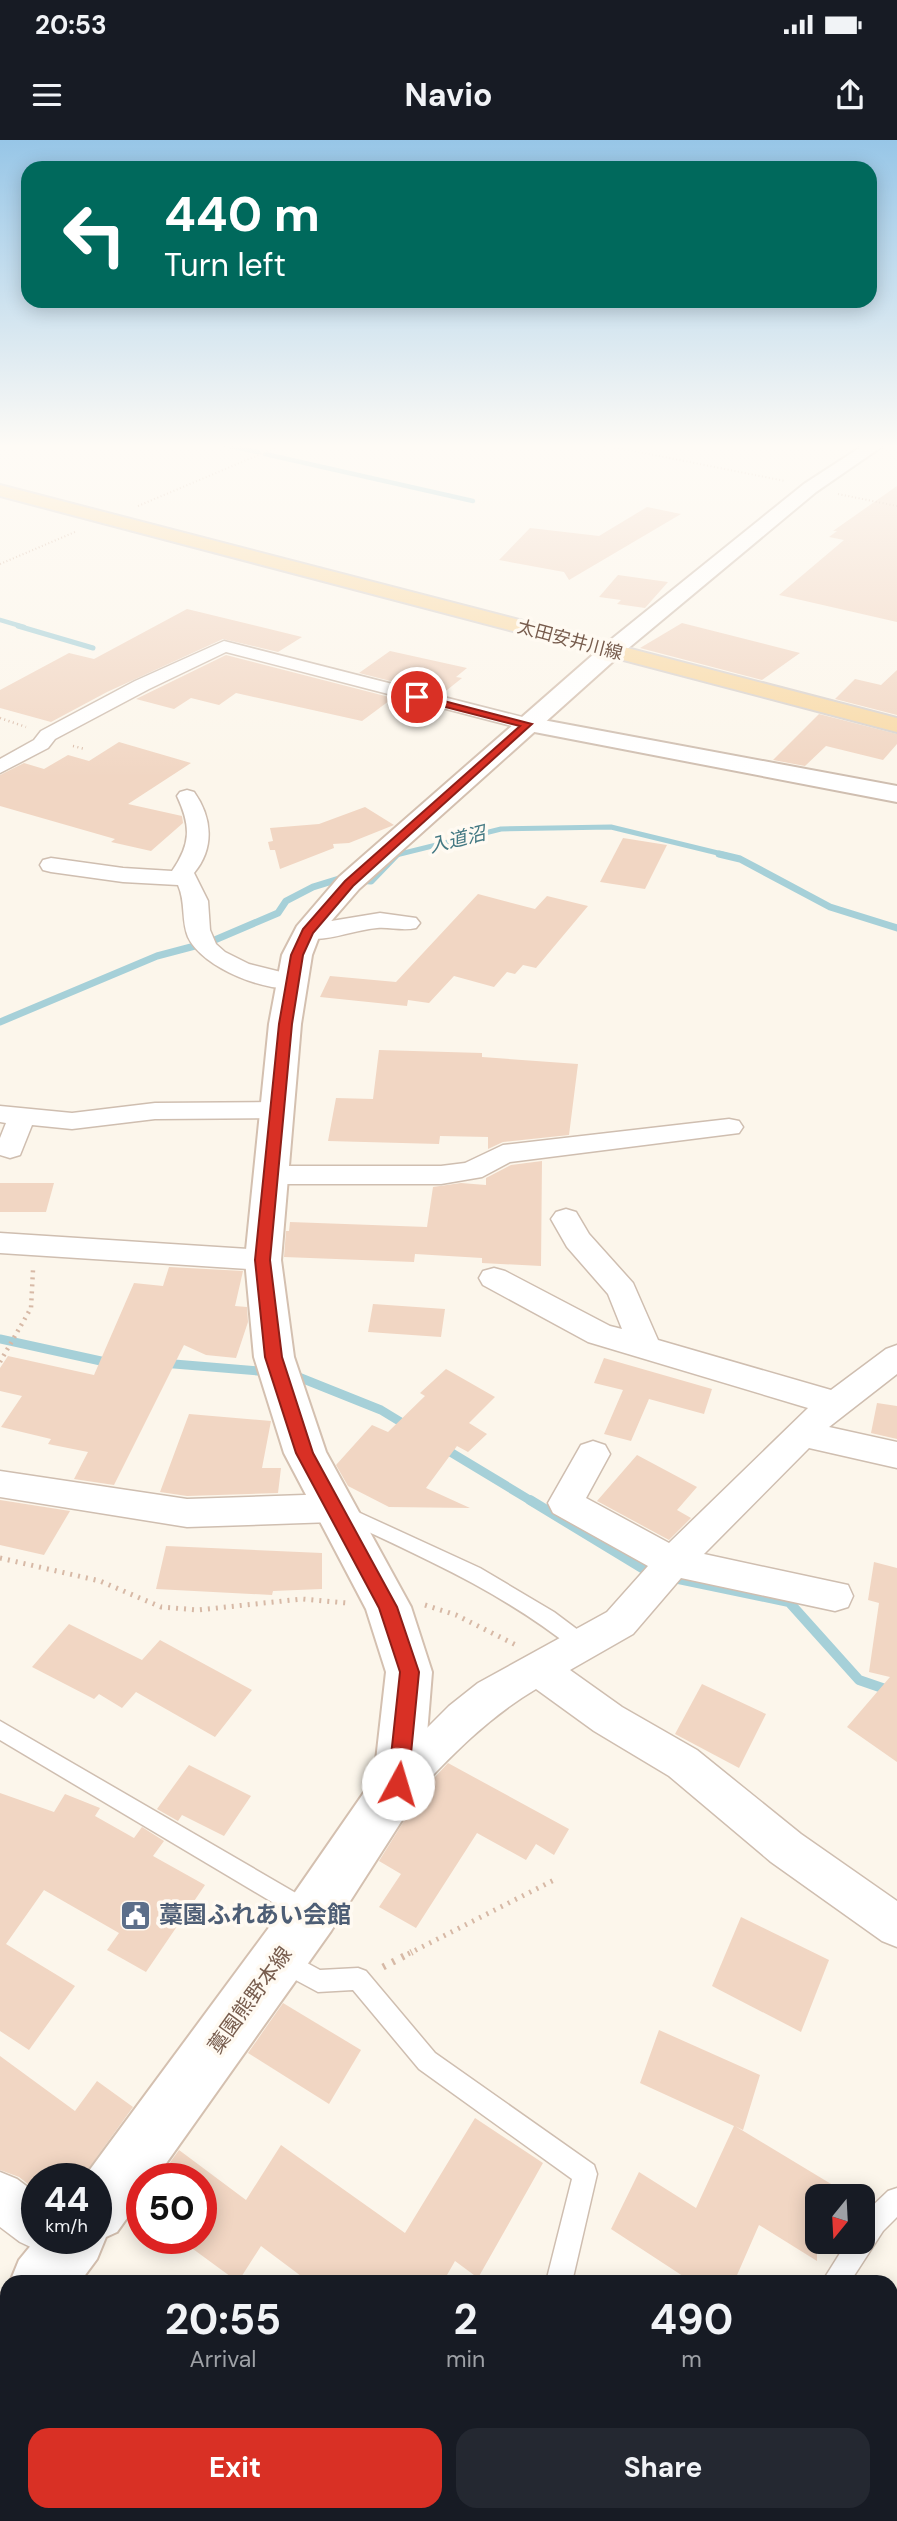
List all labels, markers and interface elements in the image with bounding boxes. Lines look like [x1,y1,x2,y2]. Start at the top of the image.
text: 20:53 [35,8,107,42]
text: Navio [405,74,492,116]
icon: menu [28,76,66,114]
icon: share [831,76,869,114]
text: 440 m [164,182,320,246]
icon: left [49,189,140,280]
text: Turn left [164,244,286,286]
street label: 太田安井川線 [515,614,625,666]
pin [387,667,447,727]
icon: arrive [398,678,436,716]
water label: 入道沼 [426,820,491,859]
position arrow [361,1747,435,1821]
public building icon: 藁園ふれあい会館 [119,1898,153,1932]
place label: 藁園ふれあい会館 [159,1899,351,1930]
street label: 藁園熊野本線 [202,1941,298,2059]
speed limit sign: 50 [126,2163,217,2254]
text: 44 [44,2176,89,2222]
north arrow [805,2184,875,2254]
map controls [805,2184,875,2254]
text: km/h [45,2214,88,2238]
text: 20:55 [165,2292,281,2347]
text: 2 [453,2292,478,2347]
text: 490 [650,2292,733,2347]
text: Arrival [189,2344,256,2374]
text: min [446,2344,485,2374]
text: m [681,2344,702,2374]
button: Exit [28,2428,442,2508]
button: Share [456,2428,870,2508]

